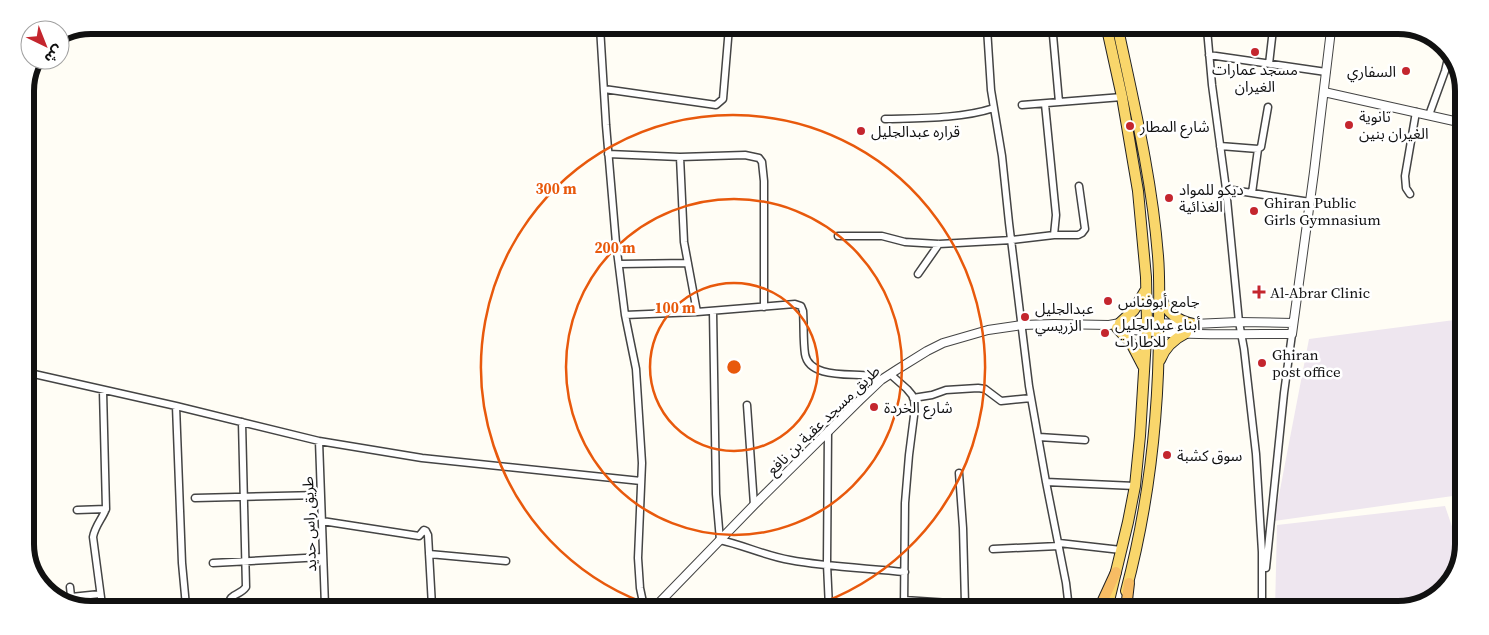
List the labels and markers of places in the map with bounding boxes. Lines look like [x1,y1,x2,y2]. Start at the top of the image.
marker: مسجد عمارات الغيران [1249,46,1261,58]
place label: مسجد عمارات الغيران [1212,59,1298,97]
place label: السفاري [1347,61,1396,83]
marker: السفاري [1400,65,1412,77]
place label: تانوية الغيران بنين [1359,106,1429,144]
place label: شارع المطار [1139,116,1210,139]
marker: تانوية الغيران بنين [1343,119,1355,131]
marker: شارع المطار [1124,120,1136,132]
place label: قراره عبدالجليل [871,121,960,142]
marker: قراره عبدالجليل [855,125,867,137]
place label: ديكو للمواد الغذائية [1179,179,1244,217]
marker: ديكو للمواد الغذائية [1163,192,1175,204]
place label: Ghiran Public Girls Gymnasium [1264,192,1381,230]
marker: Ghiran Public Girls Gymnasium [1248,205,1260,217]
place label: Al-Abrar Clinic [1270,282,1370,303]
marker: Al-Abrar Clinic [1252,285,1266,299]
place label: جامع أبوفناس [1118,291,1200,314]
marker: جامع أبوفناس [1102,295,1114,307]
place label: عبدالجليل الزريسي [1035,298,1094,337]
marker: عبدالجليل الزريسي [1019,311,1031,323]
place label: أبناء عبدالجليل للاطارات [1115,314,1201,352]
marker: أبناء عبدالجليل للاطارات [1099,327,1111,339]
place label: Ghiran post office [1272,344,1341,382]
marker: Ghiran post office [1256,357,1268,369]
centre of rings [725,358,743,376]
place label: شارع الخردة [884,397,953,420]
marker: شارع الخردة [868,401,880,413]
place label: سوق كشبة [1177,445,1243,466]
marker: سوق كشبة [1161,449,1173,461]

